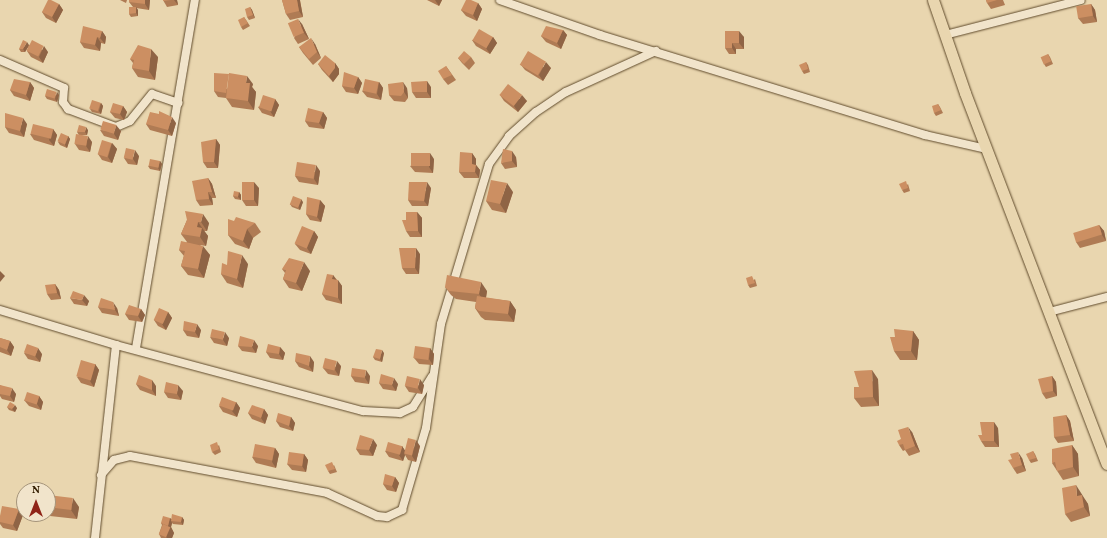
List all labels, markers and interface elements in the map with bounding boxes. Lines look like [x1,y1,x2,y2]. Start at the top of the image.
north arrow [16,482,56,522]
text: N [32,483,40,498]

